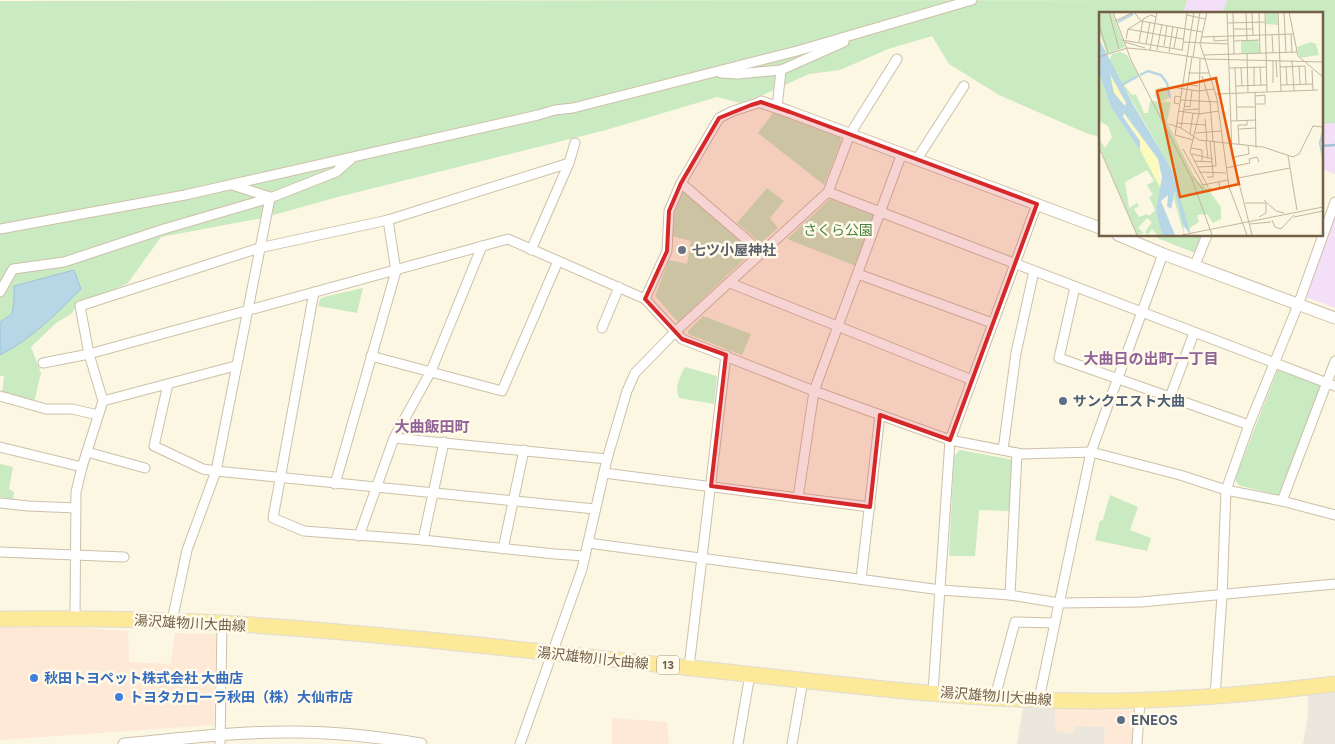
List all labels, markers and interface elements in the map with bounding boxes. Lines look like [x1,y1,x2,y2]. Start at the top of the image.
inset map [1099,12,1322,236]
park label: さくら公園 [803,222,873,239]
place label: 七ツ小屋神社 [692,242,776,259]
marker: 七ツ小屋神社 [676,244,688,256]
district label: 大曲日の出町一丁目 [1083,350,1219,368]
place label: サンクエスト大曲 [1073,393,1185,410]
marker: サンクエスト大曲 [1057,395,1069,407]
district label: 大曲飯田町 [394,418,470,436]
street label: 湯沢雄物川大曲線 [134,612,246,635]
street label: 湯沢雄物川大曲線 [536,644,650,673]
road number: 13 [657,656,679,674]
place label: 秋田トヨペット株式会社 大曲店 [44,670,243,687]
marker: 秋田トヨペット株式会社 大曲店 [28,672,40,684]
street label: 湯沢雄物川大曲線 [940,684,1052,709]
place label: トヨタカローラ秋田（株）大仙市店 [129,689,353,706]
marker: トヨタカローラ秋田（株）大仙市店 [113,691,125,703]
place label: ENEOS [1131,712,1178,729]
marker: ENEOS [1115,714,1127,726]

